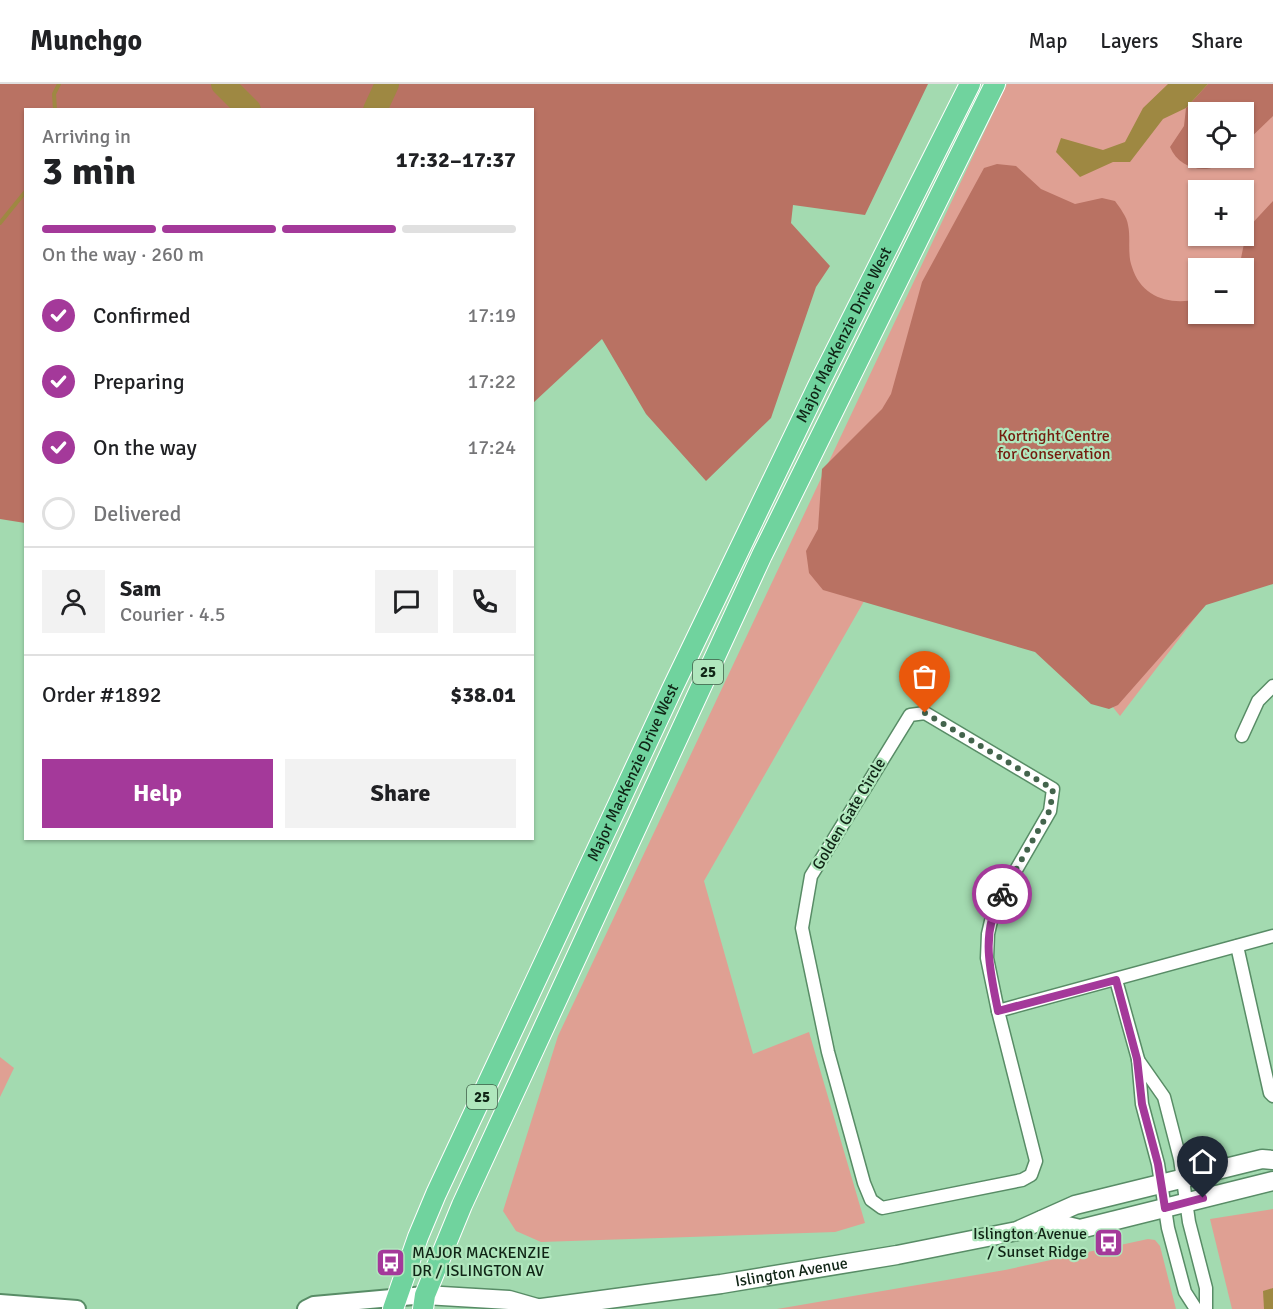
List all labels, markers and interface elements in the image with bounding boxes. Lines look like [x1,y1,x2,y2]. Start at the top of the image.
text: Munchgo [30,24,142,58]
text: Map [1029,28,1067,54]
text: Layers [1100,28,1158,54]
text: Share [1191,28,1243,54]
map controls [1188,102,1254,324]
button: locate [1188,102,1254,168]
text: Arriving in [42,124,131,149]
text: 17:32–17:37 [396,146,516,173]
text: 3 min [42,147,136,195]
button: + [1188,180,1254,246]
text: On the way · 260 m [42,242,204,267]
street label: Major MacKenzie Drive West [792,243,896,426]
button: − [1188,258,1254,324]
icon: check [42,299,75,332]
text: Confirmed [93,302,191,329]
text: 17:19 [467,303,516,328]
icon: check [42,365,75,398]
text: Preparing [93,368,185,395]
text: 17:22 [467,369,516,394]
park label: Kortright Centre for Conservation [997,426,1111,464]
icon: check [42,431,75,464]
text: On the way [93,434,197,461]
text: 17:24 [467,435,516,460]
text: Delivered [93,500,181,527]
button: person [42,570,105,633]
button: chat [375,570,438,633]
button: phone [453,570,516,633]
text: Sam [120,575,161,602]
text: Courier · 4.5 [120,602,226,627]
pin [899,651,950,713]
road number: 25 [693,660,723,684]
icon: bag [908,660,941,693]
street label: Major MacKenzie Drive West [583,680,683,865]
text: Order #1892 [42,681,162,708]
text: $38.01 [450,681,516,708]
street label: Golden Gate Circle [808,754,890,874]
button: Help [42,759,273,828]
button: Share [285,759,516,828]
courier [972,864,1032,924]
icon: bike [986,878,1019,911]
road number: 25 [467,1085,497,1109]
pin [1177,1136,1228,1198]
icon: home [1186,1145,1219,1178]
place label: Islington Avenue / Sunset Ridge [973,1224,1087,1262]
bus stop icon: Islington Avenue / Sunset Ridge [1092,1227,1124,1259]
place label: MAJOR MACKENZIE DR / ISLINGTON AV [412,1243,550,1281]
bus stop icon: MAJOR MACKENZIE DR / ISLINGTON AV [375,1246,407,1278]
street label: Islington Avenue [734,1253,849,1292]

